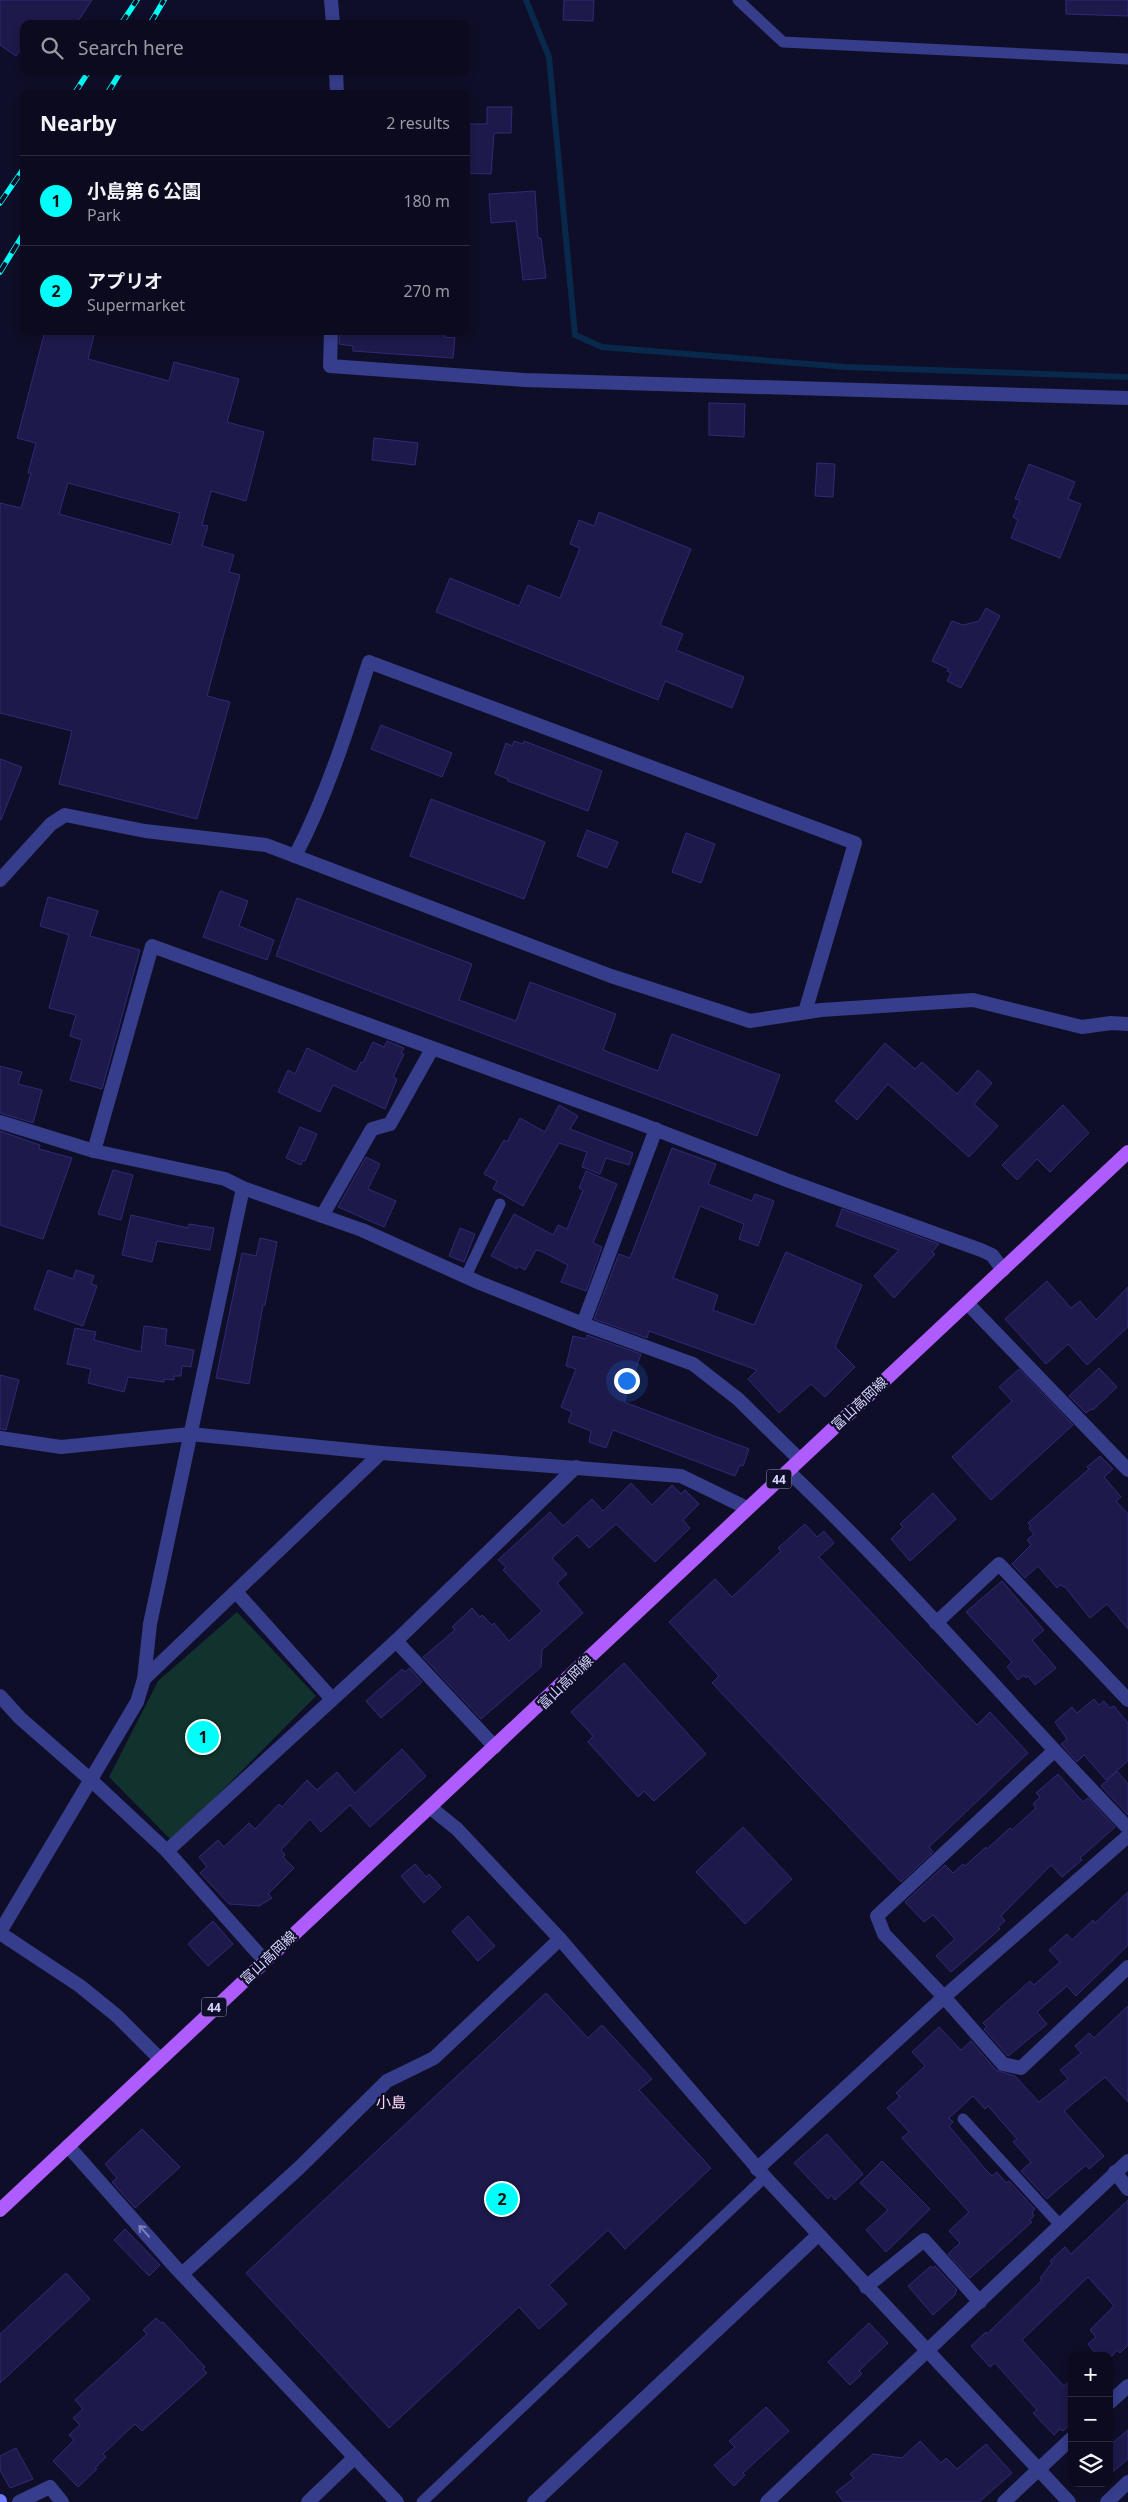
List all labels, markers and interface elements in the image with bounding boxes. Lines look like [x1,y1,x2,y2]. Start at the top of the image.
search box [20,20,470,75]
icon: search [38,34,66,62]
text: Search here [78,35,184,61]
text: Nearby [40,109,116,137]
text: 2 results [386,112,450,134]
text: 小島第６公園 [87,178,201,204]
text: 1 [51,190,61,212]
text: 180 m [403,190,450,212]
text: Park [87,204,121,226]
text: アプリオ [87,268,163,294]
text: 2 [51,280,61,302]
text: 270 m [403,280,450,302]
text: Supermarket [87,294,185,316]
your location [614,1368,640,1394]
street label: 富山高岡線 [827,1372,891,1434]
road number: 44 [766,1470,792,1488]
street label: 富山高岡線 [533,1651,597,1713]
pin: 1 [187,1718,219,1756]
street label: 富山高岡線 [236,1926,300,1988]
road number: 44 [202,1998,226,2016]
district label: 小島 [376,2092,406,2112]
pin: 2 [486,2180,518,2218]
one-way arrow [138,2225,149,2238]
map controls [1068,2352,1113,2487]
button: + [1068,2352,1113,2397]
button: − [1068,2397,1113,2442]
button: layers [1068,2442,1113,2487]

